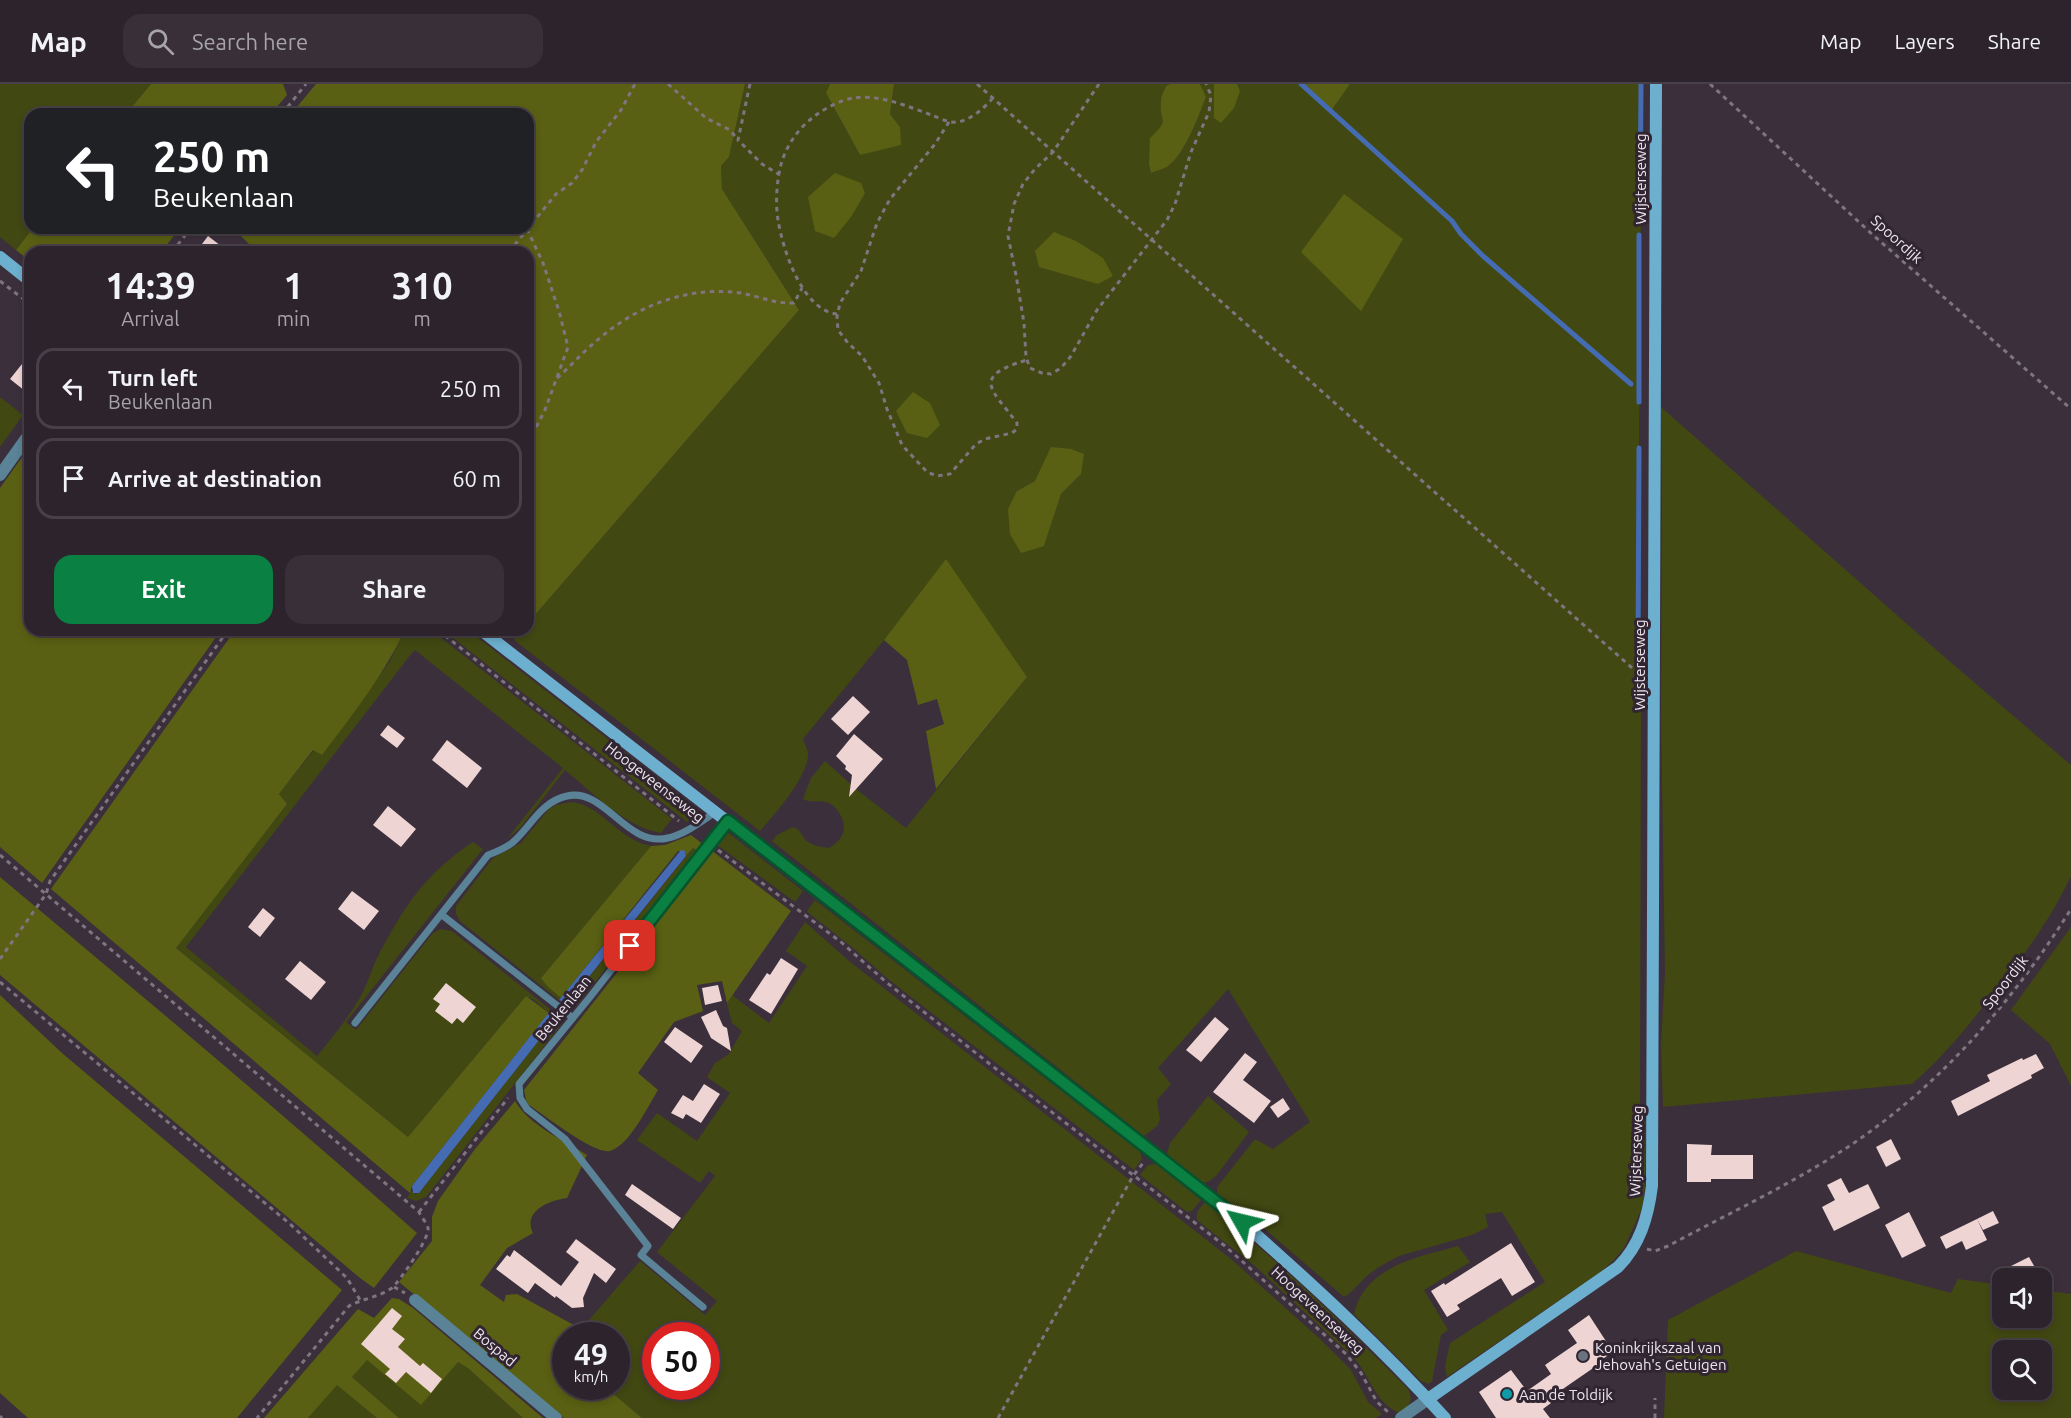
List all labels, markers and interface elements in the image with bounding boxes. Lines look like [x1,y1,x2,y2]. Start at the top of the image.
search box [123,14,543,68]
icon: search [144,25,177,58]
text: Map [30,26,87,57]
text: Search here [192,29,308,54]
text: Map [1820,29,1861,53]
text: Layers [1894,29,1955,53]
text: Share [1988,29,2041,53]
icon: left [54,132,132,210]
text: 250 m [153,133,270,180]
street label: Wijsterseweg [1632,133,1649,225]
text: Beukenlaan [153,182,294,212]
street label: Spoordijk [1868,211,1927,267]
text: 14:39 [105,265,195,306]
text: 1 [283,265,304,306]
text: 310 [392,265,453,306]
text: Arrival [121,307,180,330]
text: min [277,307,310,330]
text: m [414,307,431,330]
text: Turn left [108,365,198,390]
icon: left [57,372,90,405]
text: 250 m [440,376,501,401]
text: Beukenlaan [108,390,213,413]
icon: arrive [57,462,90,495]
text: Arrive at destination [108,466,322,491]
text: 60 m [452,466,501,491]
button: Exit [54,555,273,624]
button: Share [285,555,504,624]
street label: Wijsterseweg [1631,619,1648,711]
street label: Hoogeveenseweg [602,738,708,826]
pin [604,920,655,971]
icon: arrive [613,929,646,962]
street label: Spoordijk [1979,951,2032,1012]
street label: Beukenlaan [532,972,594,1044]
street label: Wijsterseweg [1626,1105,1646,1197]
position arrow [1210,1190,1274,1254]
street label: Hoogeveenseweg [1268,1263,1368,1357]
map controls [1992,1268,2052,1400]
button: sound [1992,1268,2052,1328]
speed limit sign: 50 [642,1322,720,1400]
street label: Bospad [470,1324,520,1370]
text: 49 [574,1337,608,1371]
place label: Koninkrijkszaal van Jehovah's Getuigen [1595,1339,1727,1373]
button: search [1992,1340,2052,1400]
marker: Koninkrijkszaal van Jehovah's Getuigen [1576,1349,1590,1363]
text: km/h [574,1368,608,1385]
place label: Aan de Toldijk [1519,1386,1613,1403]
marker: Aan de Toldijk [1500,1387,1514,1401]

